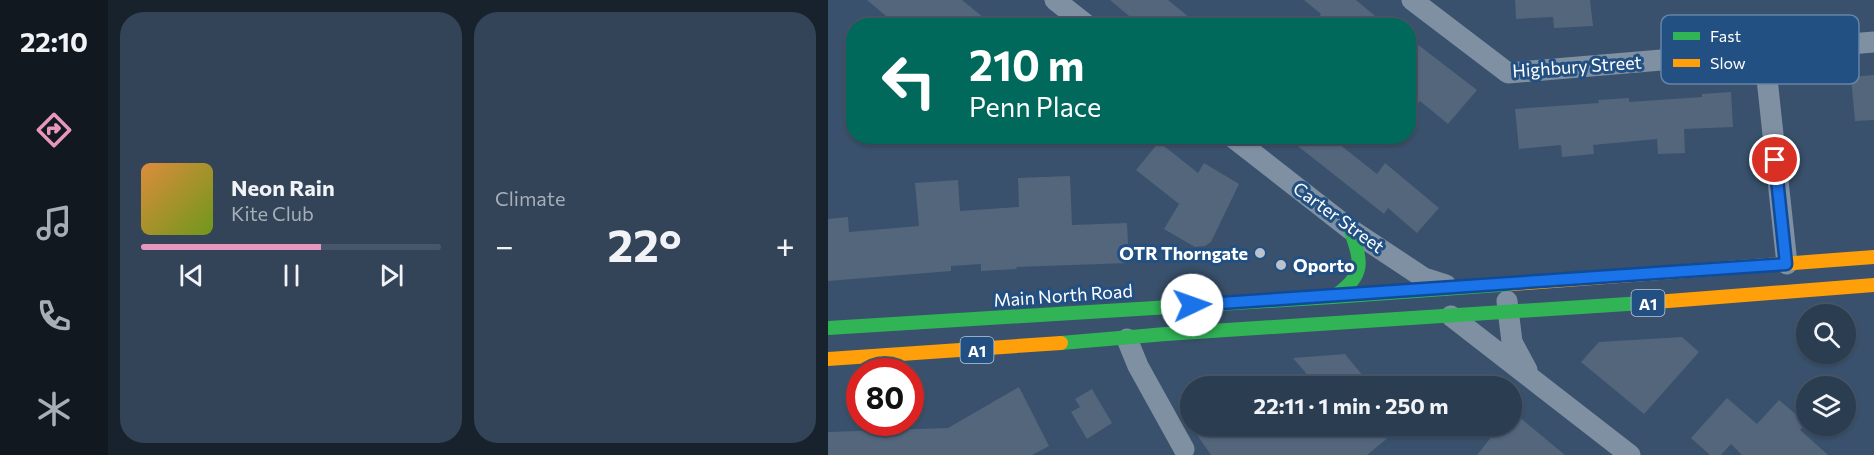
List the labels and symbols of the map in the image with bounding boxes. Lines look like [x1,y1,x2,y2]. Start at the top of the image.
legend [1661,15,1859,84]
text: Fast [1710,26,1741,45]
street label: Highbury Street [1512,51,1642,81]
text: Slow [1710,53,1746,72]
pin [1749,134,1800,185]
street label: Carter Street [1289,177,1389,257]
place label: OTR Thorngate [1119,242,1248,264]
marker: OTR Thorngate [1253,246,1267,260]
place label: Oporto [1293,254,1355,276]
marker: Oporto [1274,258,1288,272]
position arrow [1160,273,1224,337]
street label: Main North Road [993,279,1133,311]
road number: A1 [1632,290,1664,316]
road number: A1 [960,337,994,363]
speed limit sign: 80 [846,358,924,436]

